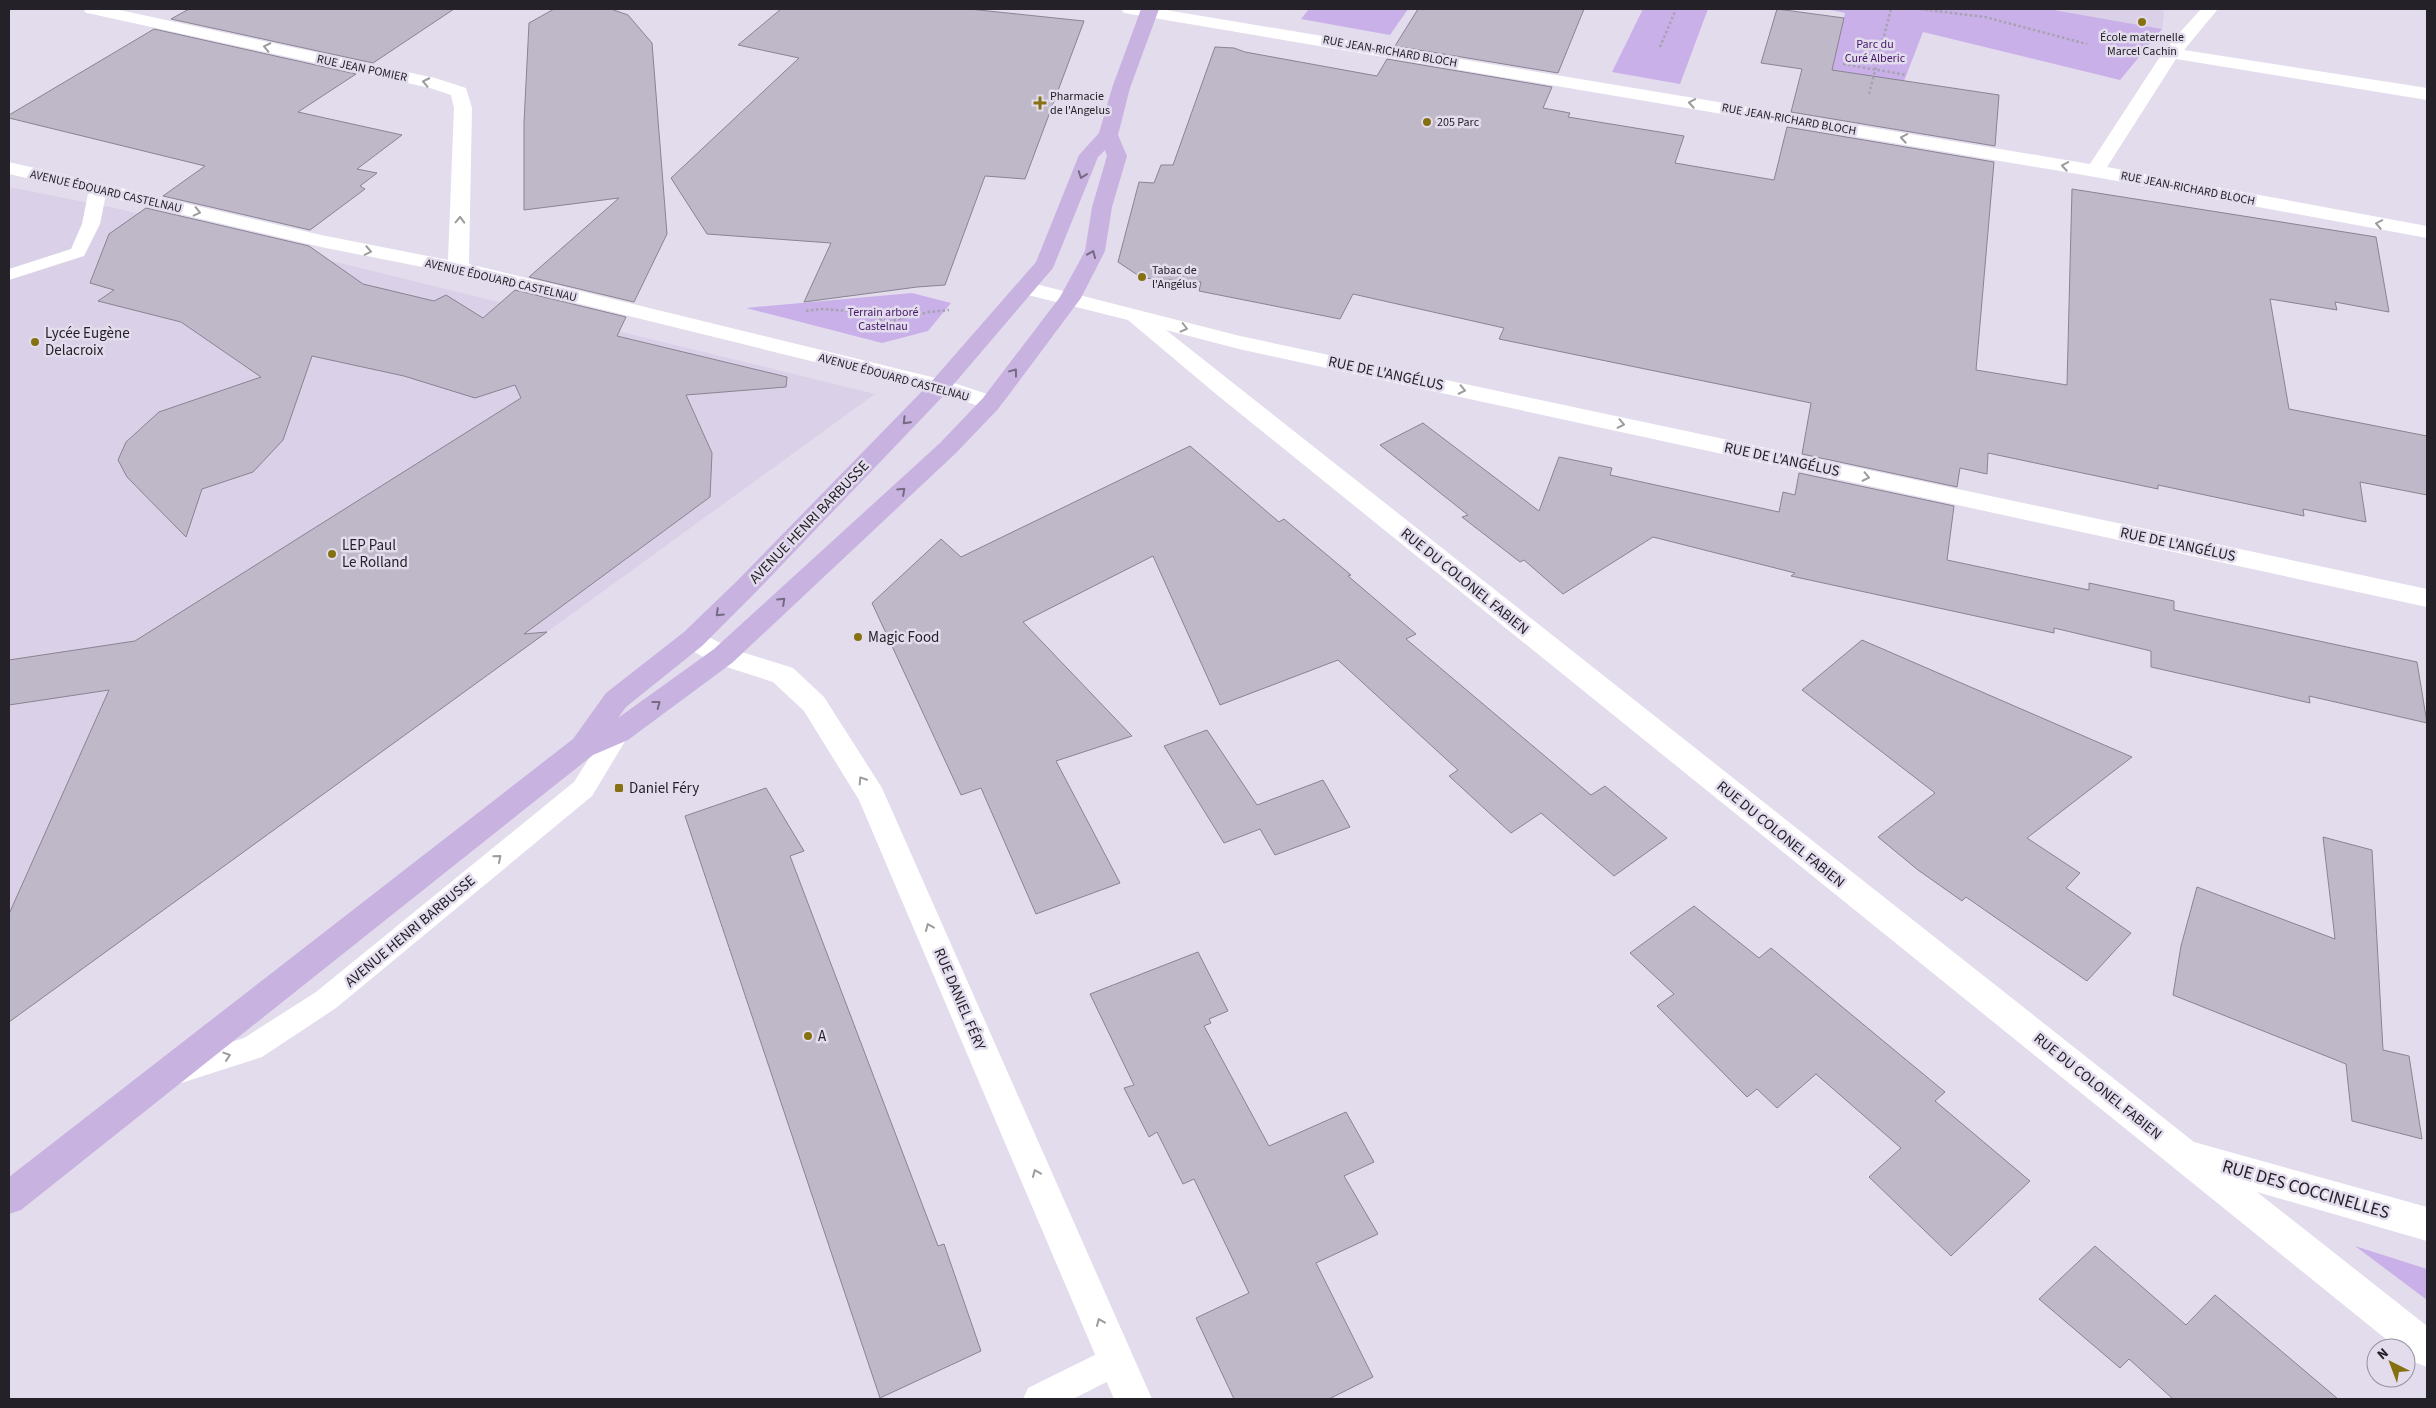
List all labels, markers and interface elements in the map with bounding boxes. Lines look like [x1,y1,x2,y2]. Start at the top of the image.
marker: École maternelle Marcel Cachin [2136,16,2148,28]
place label: École maternelle Marcel Cachin [2100,29,2184,60]
street label: RUE JEAN-RICHARD BLOCH [1321,31,1459,72]
park label: Parc du Curé Alberic [1845,36,1906,67]
one-way arrow [263,42,272,53]
street label: RUE JEAN POMIER [315,51,409,86]
one-way arrow [422,77,431,88]
place label: Pharmacie de l'Angelus [1050,88,1110,119]
marker: Pharmacie de l'Angelus [1034,97,1046,109]
one-way arrow [1688,98,1697,108]
street label: RUE JEAN-RICHARD BLOCH [1720,99,1858,140]
place label: 205 Parc [1437,114,1480,131]
marker: 205 Parc [1421,116,1433,128]
one-way arrow [1900,134,1909,144]
one-way arrow [2060,161,2069,171]
street label: AVENUE ÉDOUARD CASTELNAU [28,166,184,217]
street label: RUE JEAN-RICHARD BLOCH [2119,167,2256,210]
one-way arrow [1078,170,1088,179]
one-way arrow [192,206,201,217]
one-way arrow [454,215,465,223]
one-way arrow [2375,219,2384,229]
one-way arrow [364,245,373,256]
one-way arrow [1086,250,1096,259]
street label: AVENUE ÉDOUARD CASTELNAU [423,255,579,306]
place label: Tabac de l'Angélus [1152,262,1197,293]
marker: Tabac de l'Angélus [1136,271,1148,283]
park label: Terrain arboré Castelnau [848,304,919,335]
one-way arrow [1180,322,1189,333]
place label: Lycée Eugène Delacroix [45,323,130,361]
marker: Lycée Eugène Delacroix [29,336,41,348]
street label: AVENUE ÉDOUARD CASTELNAU [817,349,971,406]
street label: RUE DE L'ANGÉLUS [1326,351,1446,396]
one-way arrow [1009,368,1018,377]
one-way arrow [1458,384,1467,395]
one-way arrow [903,416,912,425]
one-way arrow [1617,418,1626,429]
street label: RUE DE L'ANGÉLUS [1722,437,1842,482]
street label: AVENUE HENRI BARBUSSE [745,456,874,589]
one-way arrow [1861,471,1870,482]
one-way arrow [896,488,905,497]
street label: RUE DE L'ANGÉLUS [2118,522,2238,567]
street label: RUE DU COLONEL FABIEN [1396,523,1533,640]
place label: LEP Paul Le Rolland [342,535,408,573]
marker: LEP Paul Le Rolland [326,548,338,560]
one-way arrow [777,598,786,607]
one-way arrow [716,607,725,616]
place label: Magic Food [868,627,939,648]
marker: Magic Food [852,631,864,643]
one-way arrow [651,701,661,710]
one-way arrow [859,776,868,785]
street label: RUE DU COLONEL FABIEN [1712,776,1849,893]
place label: Daniel Féry [629,778,699,799]
marker: Daniel Féry [613,782,625,794]
one-way arrow [493,855,502,864]
street label: AVENUE HENRI BARBUSSE [341,870,480,992]
one-way arrow [925,923,936,932]
street label: RUE DANIEL FÉRY [929,945,991,1054]
place label: A [818,1026,827,1047]
street label: RUE DU COLONEL FABIEN [2029,1028,2166,1145]
marker: A [802,1030,814,1042]
one-way arrow [223,1051,231,1061]
street label: RUE DES COCCINELLES [2219,1154,2392,1225]
one-way arrow [1031,1169,1042,1178]
one-way arrow [1096,1318,1107,1327]
north arrow [2366,1338,2416,1388]
text: N [2373,1344,2393,1365]

